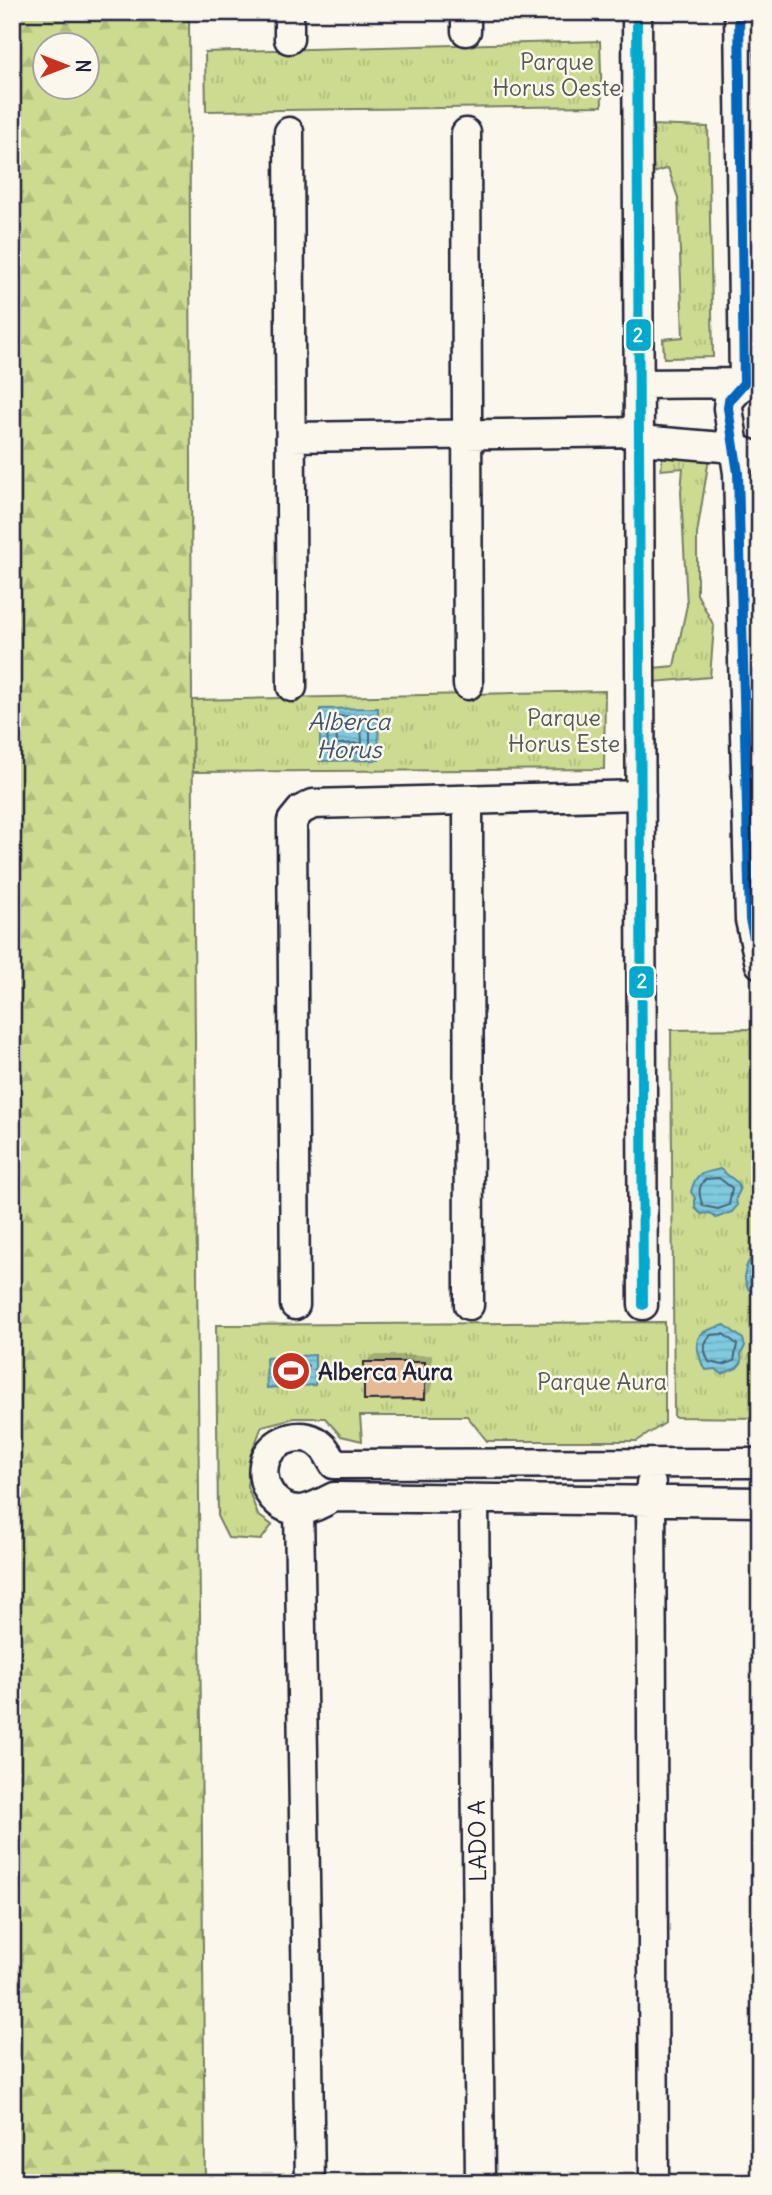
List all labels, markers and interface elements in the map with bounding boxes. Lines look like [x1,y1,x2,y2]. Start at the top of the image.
north arrow [32,32,102,102]
park label: Parque Horus Oeste [493,47,621,102]
text: N [71,59,95,73]
line badge: 2 [625,318,652,352]
text: 2 [633,323,643,347]
park label: Parque Horus Este [508,703,620,758]
water label: Alberca Horus [308,706,391,764]
line badge: 2 [628,965,655,999]
text: 2 [637,969,647,993]
sports icon: Alberca Aura [270,1350,312,1392]
place label: Alberca Aura [318,1357,453,1386]
park label: Parque Aura [537,1367,667,1396]
street label: LADO A [462,1800,492,1882]

